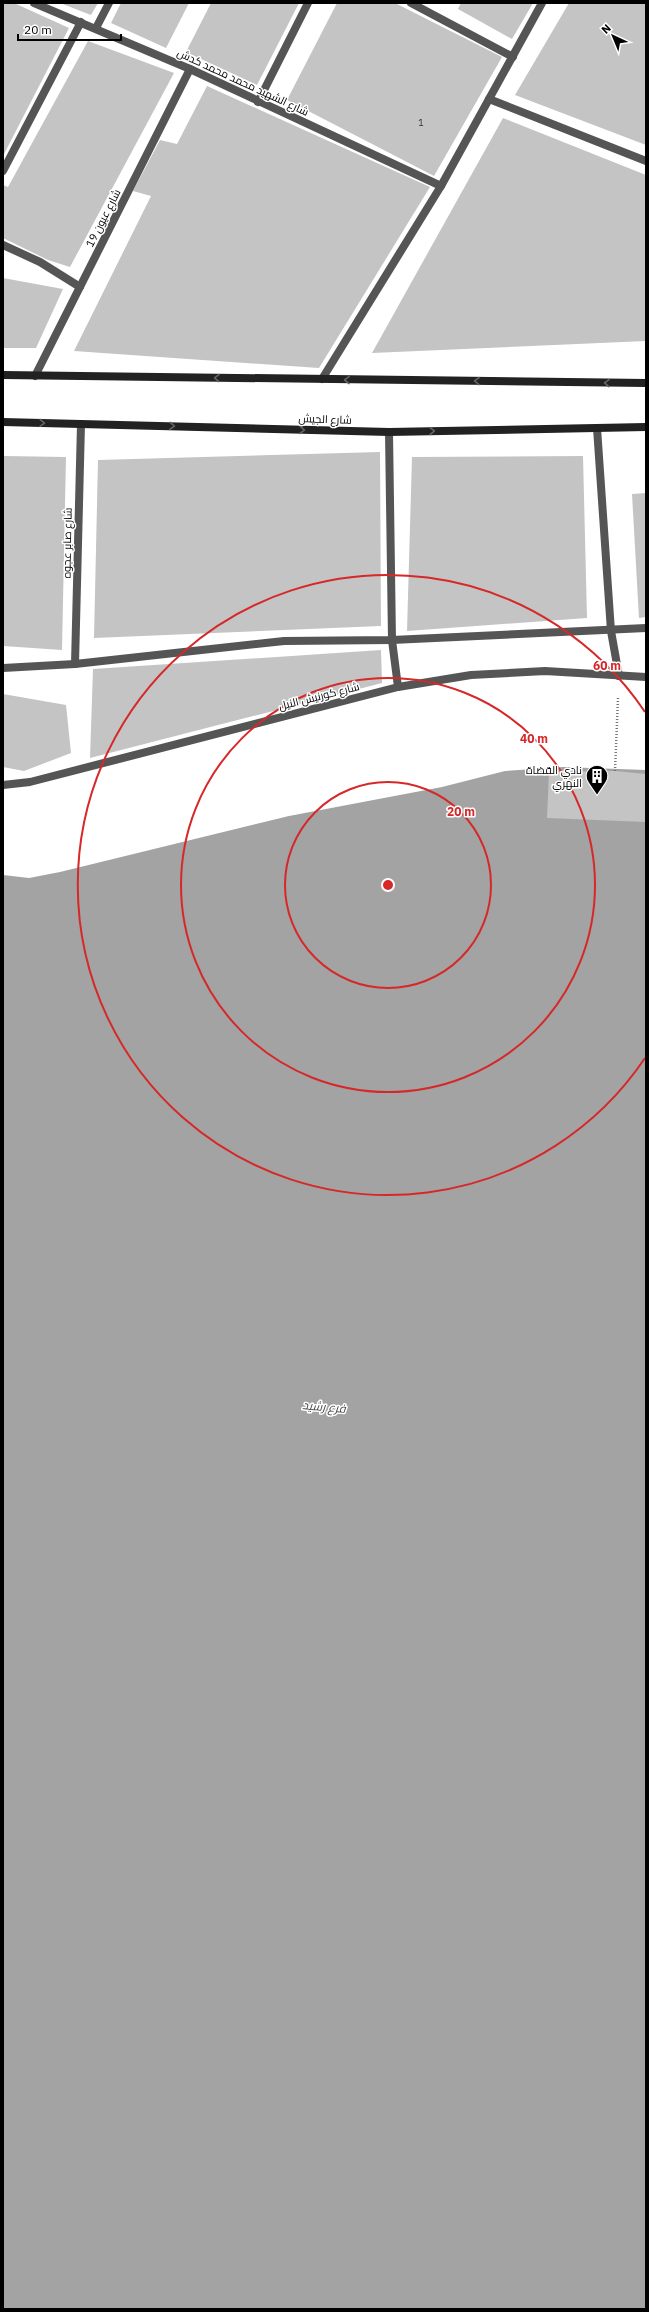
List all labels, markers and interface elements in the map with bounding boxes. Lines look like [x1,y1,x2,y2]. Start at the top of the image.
scale bar [18,16,121,42]
north arrow [593,16,633,56]
text: N [598,21,614,37]
text: 20 m [24,22,52,37]
street label: شارع الشهيد محمد محمد كدش [175,45,311,120]
house number: 1 [418,117,424,128]
street label: شارع عيون 19 [82,187,124,250]
one-way arrow [214,374,220,382]
one-way arrow [344,375,350,384]
one-way arrow [474,377,480,385]
one-way arrow [604,379,610,387]
street label: شارع الجيش [298,411,352,428]
one-way arrow [39,419,45,427]
one-way arrow [169,422,175,430]
one-way arrow [299,426,305,434]
one-way arrow [429,427,435,436]
street label: شارع صابر عجوه [59,507,76,579]
text: 60 m [593,658,621,673]
street label: شارع كورنيش النيل [277,679,361,714]
text: 40 m [520,731,548,746]
place label: نادي القضاة النهري [526,763,582,792]
building icon: نادي القضاة النهري [584,763,610,796]
text: 20 m [447,804,475,819]
centre of rings [381,878,395,892]
water label: فرع رشيد [302,1397,347,1417]

